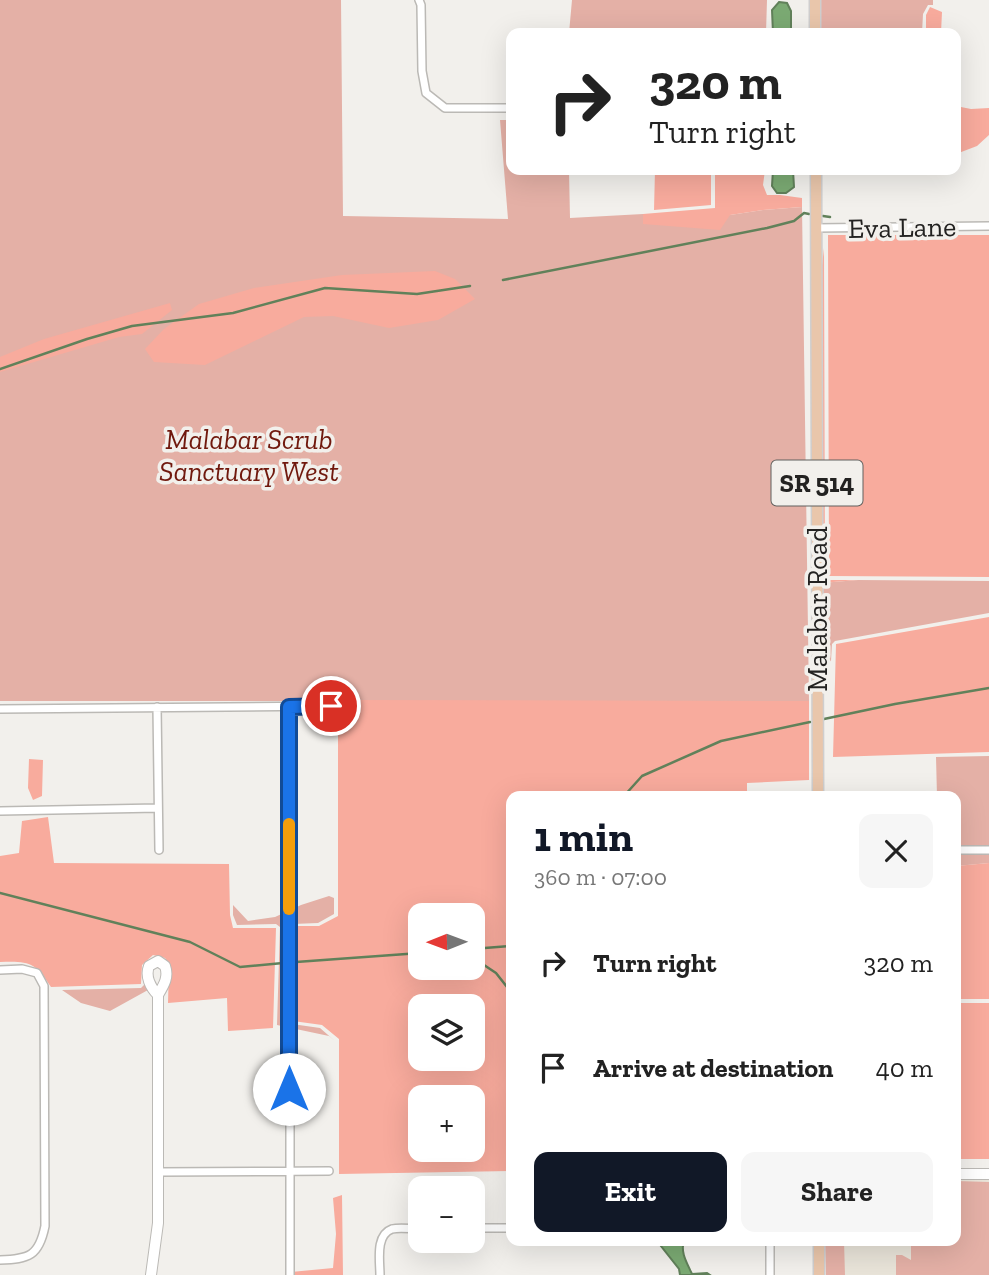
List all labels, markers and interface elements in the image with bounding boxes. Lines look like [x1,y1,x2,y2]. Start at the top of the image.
text: 320 m [649,53,782,112]
icon: right [534,56,625,147]
text: Turn right [649,113,796,151]
street label: Eva Lane [847,210,957,245]
park label: Malabar Scrub Sanctuary West [159,423,339,488]
road number: SR 514 [772,461,862,505]
street label: Malabar Road [801,526,834,692]
pin [301,676,361,736]
icon: arrive [312,687,350,725]
text: 1 min [534,811,633,862]
button: close [859,814,933,888]
text: 360 m · 07:00 [534,863,667,891]
north arrow [408,903,485,980]
map controls [408,903,485,1253]
icon: right [534,944,572,982]
text: Turn right [593,947,716,979]
text: 320 m [864,947,933,979]
button: layers [408,994,485,1071]
icon: arrive [534,1049,572,1087]
position arrow [252,1052,326,1126]
text: Arrive at destination [593,1052,833,1084]
text: 40 m [876,1052,933,1084]
button: + [408,1085,485,1162]
button: Exit [534,1152,727,1232]
button: Share [741,1152,933,1232]
button: − [408,1176,485,1253]

